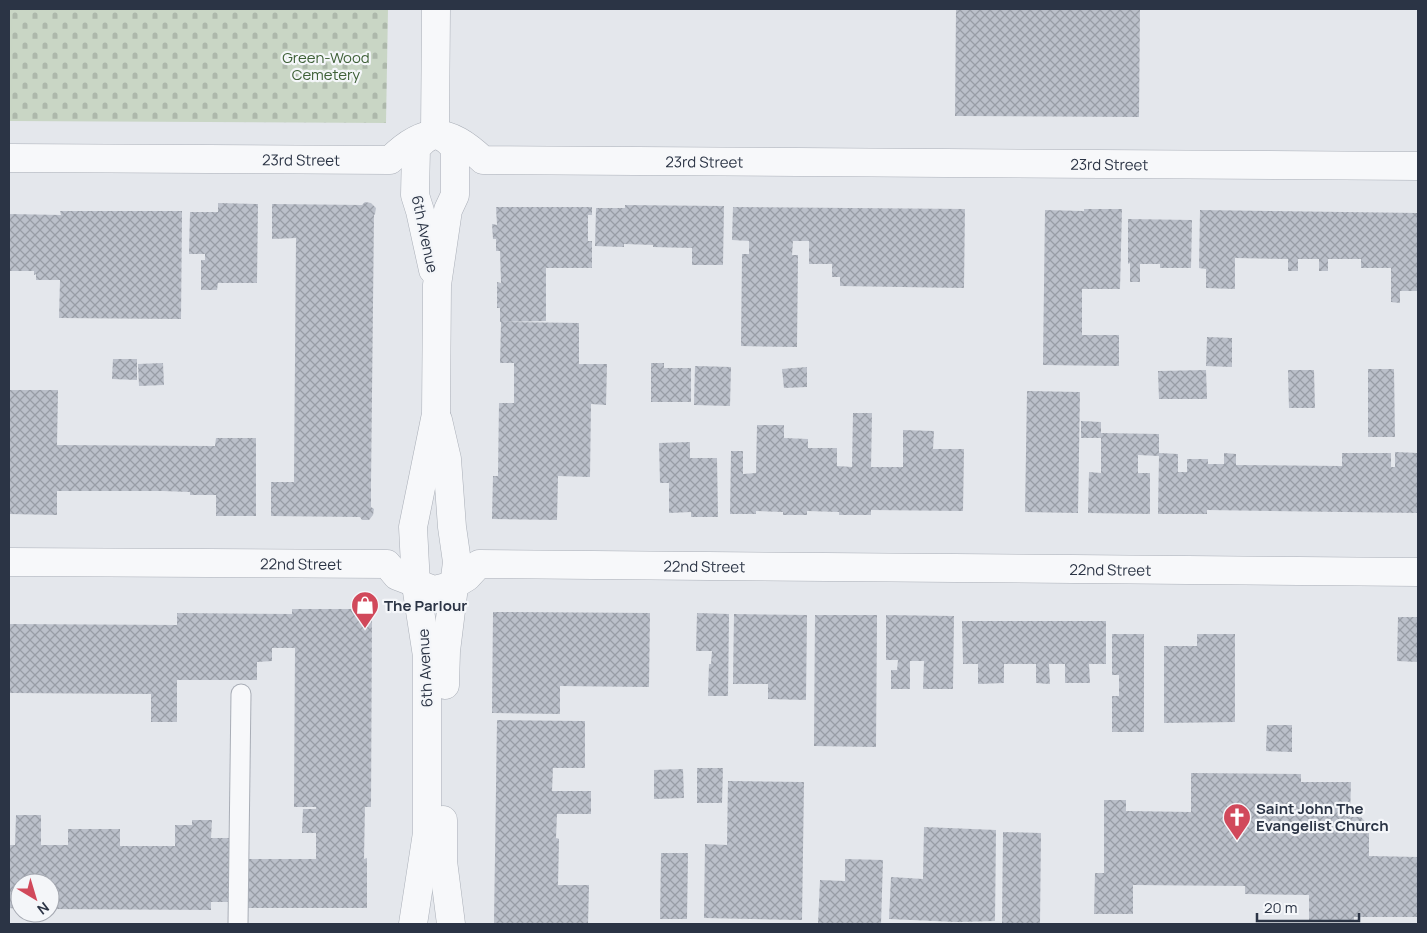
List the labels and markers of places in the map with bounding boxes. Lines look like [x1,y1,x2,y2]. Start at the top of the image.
shop icon: The Parlour [350,590,380,629]
place label: The Parlour [384,595,467,616]
place label: Saint John The Evangelist Church [1256,798,1389,836]
church icon: Saint John The Evangelist Church [1222,802,1252,841]

